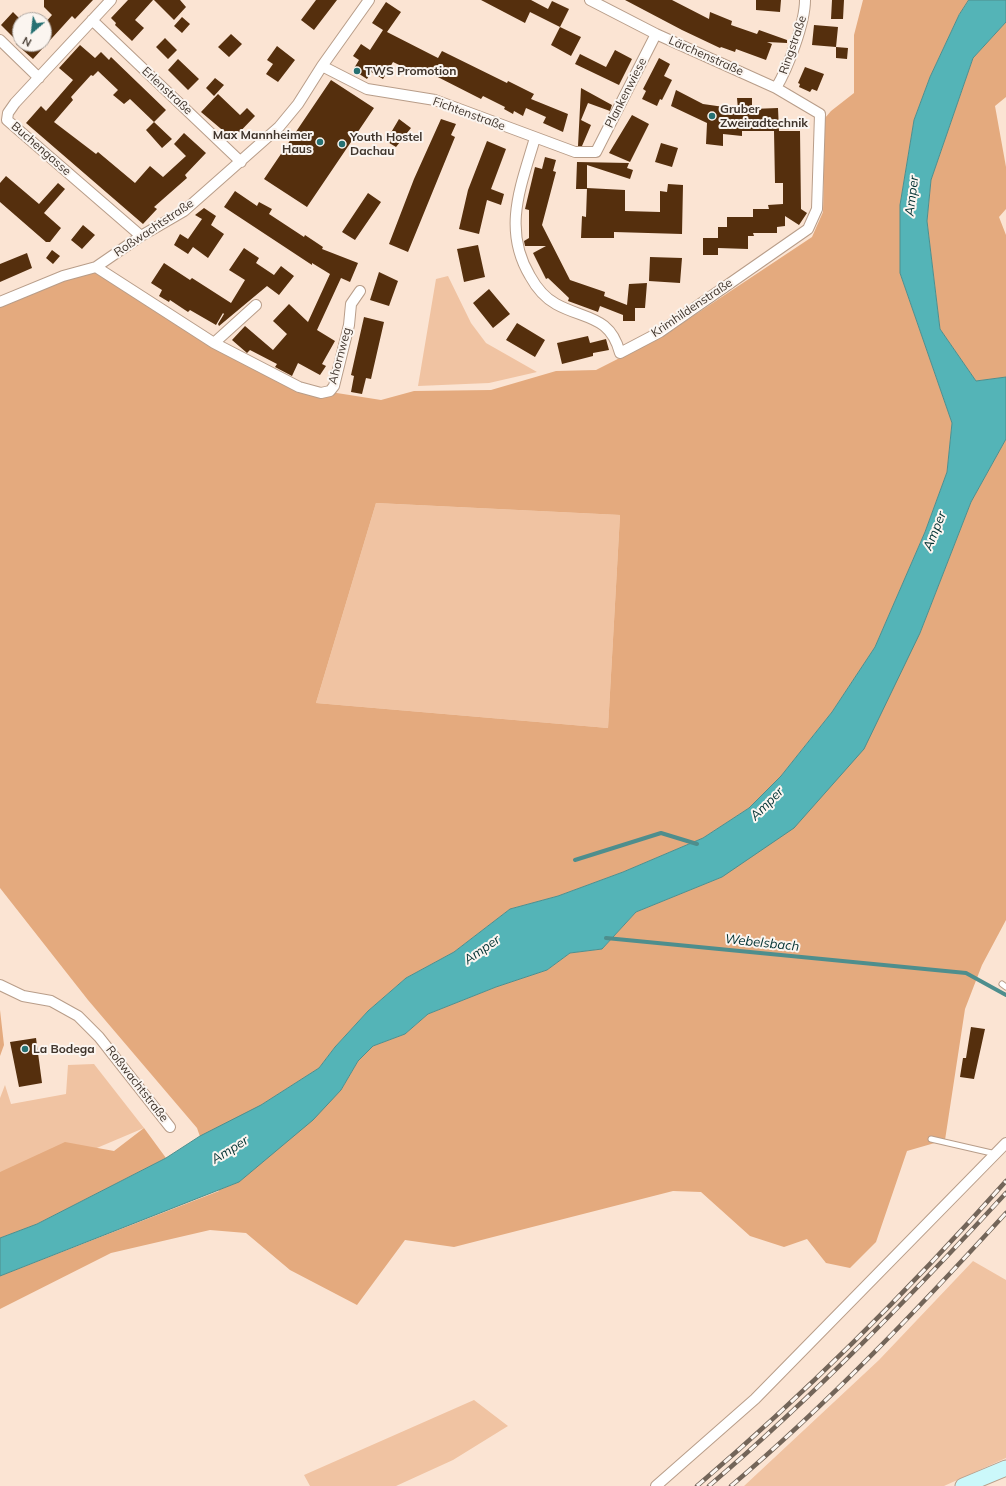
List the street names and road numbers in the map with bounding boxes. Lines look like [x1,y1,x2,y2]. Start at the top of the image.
street label: Ringstraße [776,14,810,76]
street label: Lärchenstraße [666,33,746,79]
street label: Plankenwiese [602,56,650,130]
street label: Erlenstraße [139,64,195,118]
street label: Fichtenstraße [431,94,507,134]
street label: Buchengasse [8,119,74,179]
street label: Roßwachtstraße [112,196,196,260]
street label: Krimhildenstraße [649,276,735,340]
street label: Ahornweg [326,326,354,386]
street label: Roßwachtstraße [103,1043,171,1125]

